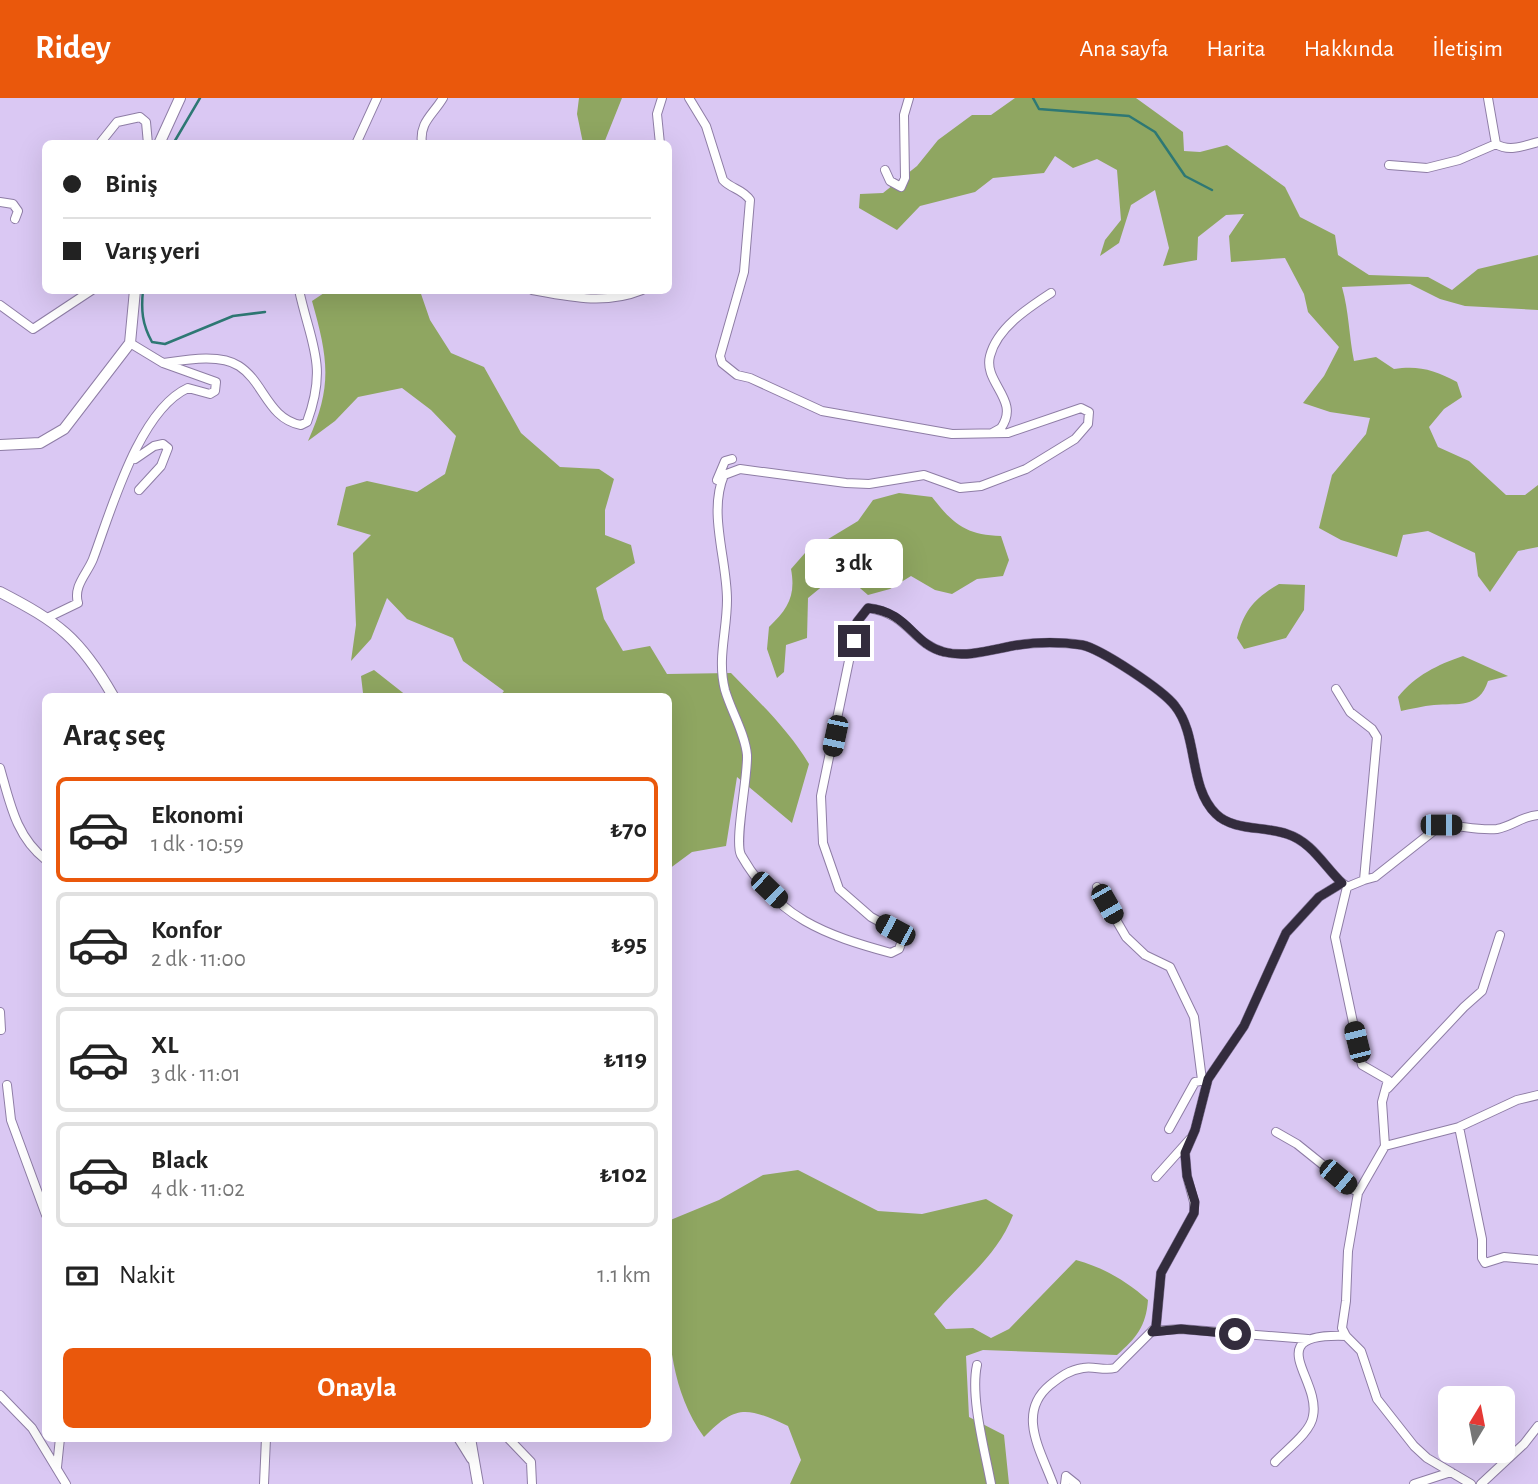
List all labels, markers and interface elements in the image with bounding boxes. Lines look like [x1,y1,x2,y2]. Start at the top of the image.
text: Ridey [35,32,111,65]
text: Ana sayfa [1079,37,1169,61]
text: Harita [1207,37,1266,61]
text: Hakkında [1304,37,1394,61]
text: İletişim [1432,37,1503,61]
text: Biniş [105,171,157,197]
text: Varış yeri [105,238,200,264]
callout: 3 dk [805,540,903,588]
text: 3 dk [836,552,872,575]
route end [838,625,870,657]
car [821,713,850,759]
text: Araç seç [63,719,165,751]
icon: car [67,798,130,861]
text: Ekonomi [151,802,244,828]
car [1421,815,1463,836]
text: ₺70 [610,816,647,842]
text: 1 dk · 10:59 [151,833,244,856]
car [747,868,792,912]
car [1088,881,1127,927]
car [872,911,919,949]
icon: car [67,913,130,976]
text: Konfor [151,917,222,943]
text: ₺95 [611,931,647,957]
text: 2 dk · 11:00 [151,948,246,971]
car [1342,1019,1373,1065]
icon: car [67,1028,130,1091]
text: XL [151,1032,178,1058]
text: ₺119 [603,1046,647,1072]
text: 3 dk · 11:01 [151,1063,241,1086]
icon: car [67,1143,130,1206]
text: Black [151,1147,208,1173]
car [1316,1155,1361,1199]
text: ₺102 [600,1161,647,1187]
text: 4 dk · 11:02 [151,1178,245,1201]
icon: cash [63,1257,101,1295]
text: Nakit [119,1262,175,1288]
text: 1.1 km [597,1264,651,1287]
route start [1219,1318,1251,1350]
button: Onayla [63,1348,651,1428]
north arrow [1438,1386,1516,1463]
map controls [1438,1386,1515,1463]

